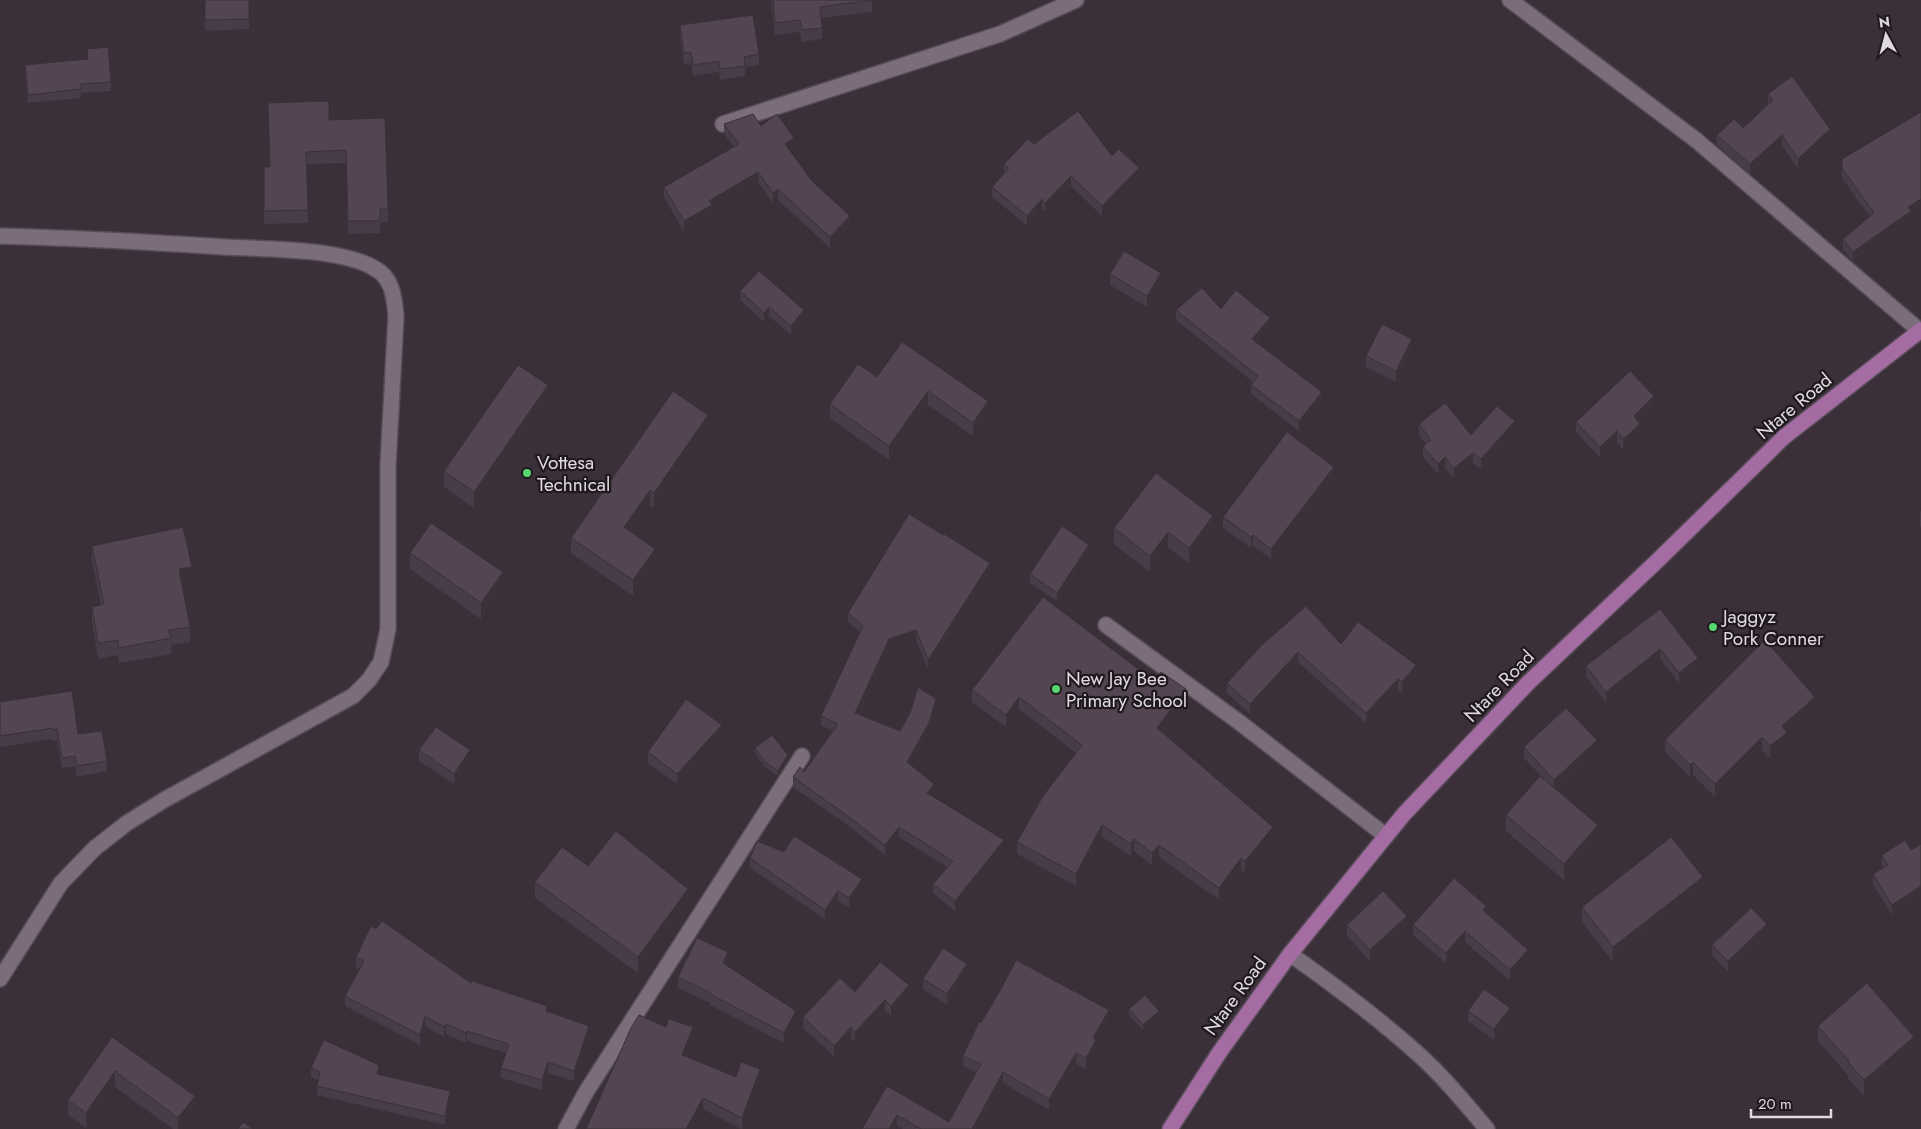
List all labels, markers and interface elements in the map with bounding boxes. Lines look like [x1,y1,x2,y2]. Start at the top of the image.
north arrow [1861,10,1911,60]
text: N [1878,11,1891,33]
street label: Ntare Road [1750,366,1838,446]
place label: Vottesa Technical [537,449,610,498]
marker: Vottesa Technical [521,467,533,479]
place label: Jaggyz Pork Conner [1720,603,1824,652]
marker: Jaggyz Pork Conner [1707,621,1719,633]
street label: Ntare Road [1458,644,1540,728]
place label: New Jay Bee Primary School [1066,665,1187,714]
marker: New Jay Bee Primary School [1050,683,1062,695]
street label: Ntare Road [1197,951,1273,1041]
scale bar [1751,1086,1831,1118]
text: 20 m [1758,1093,1792,1115]

